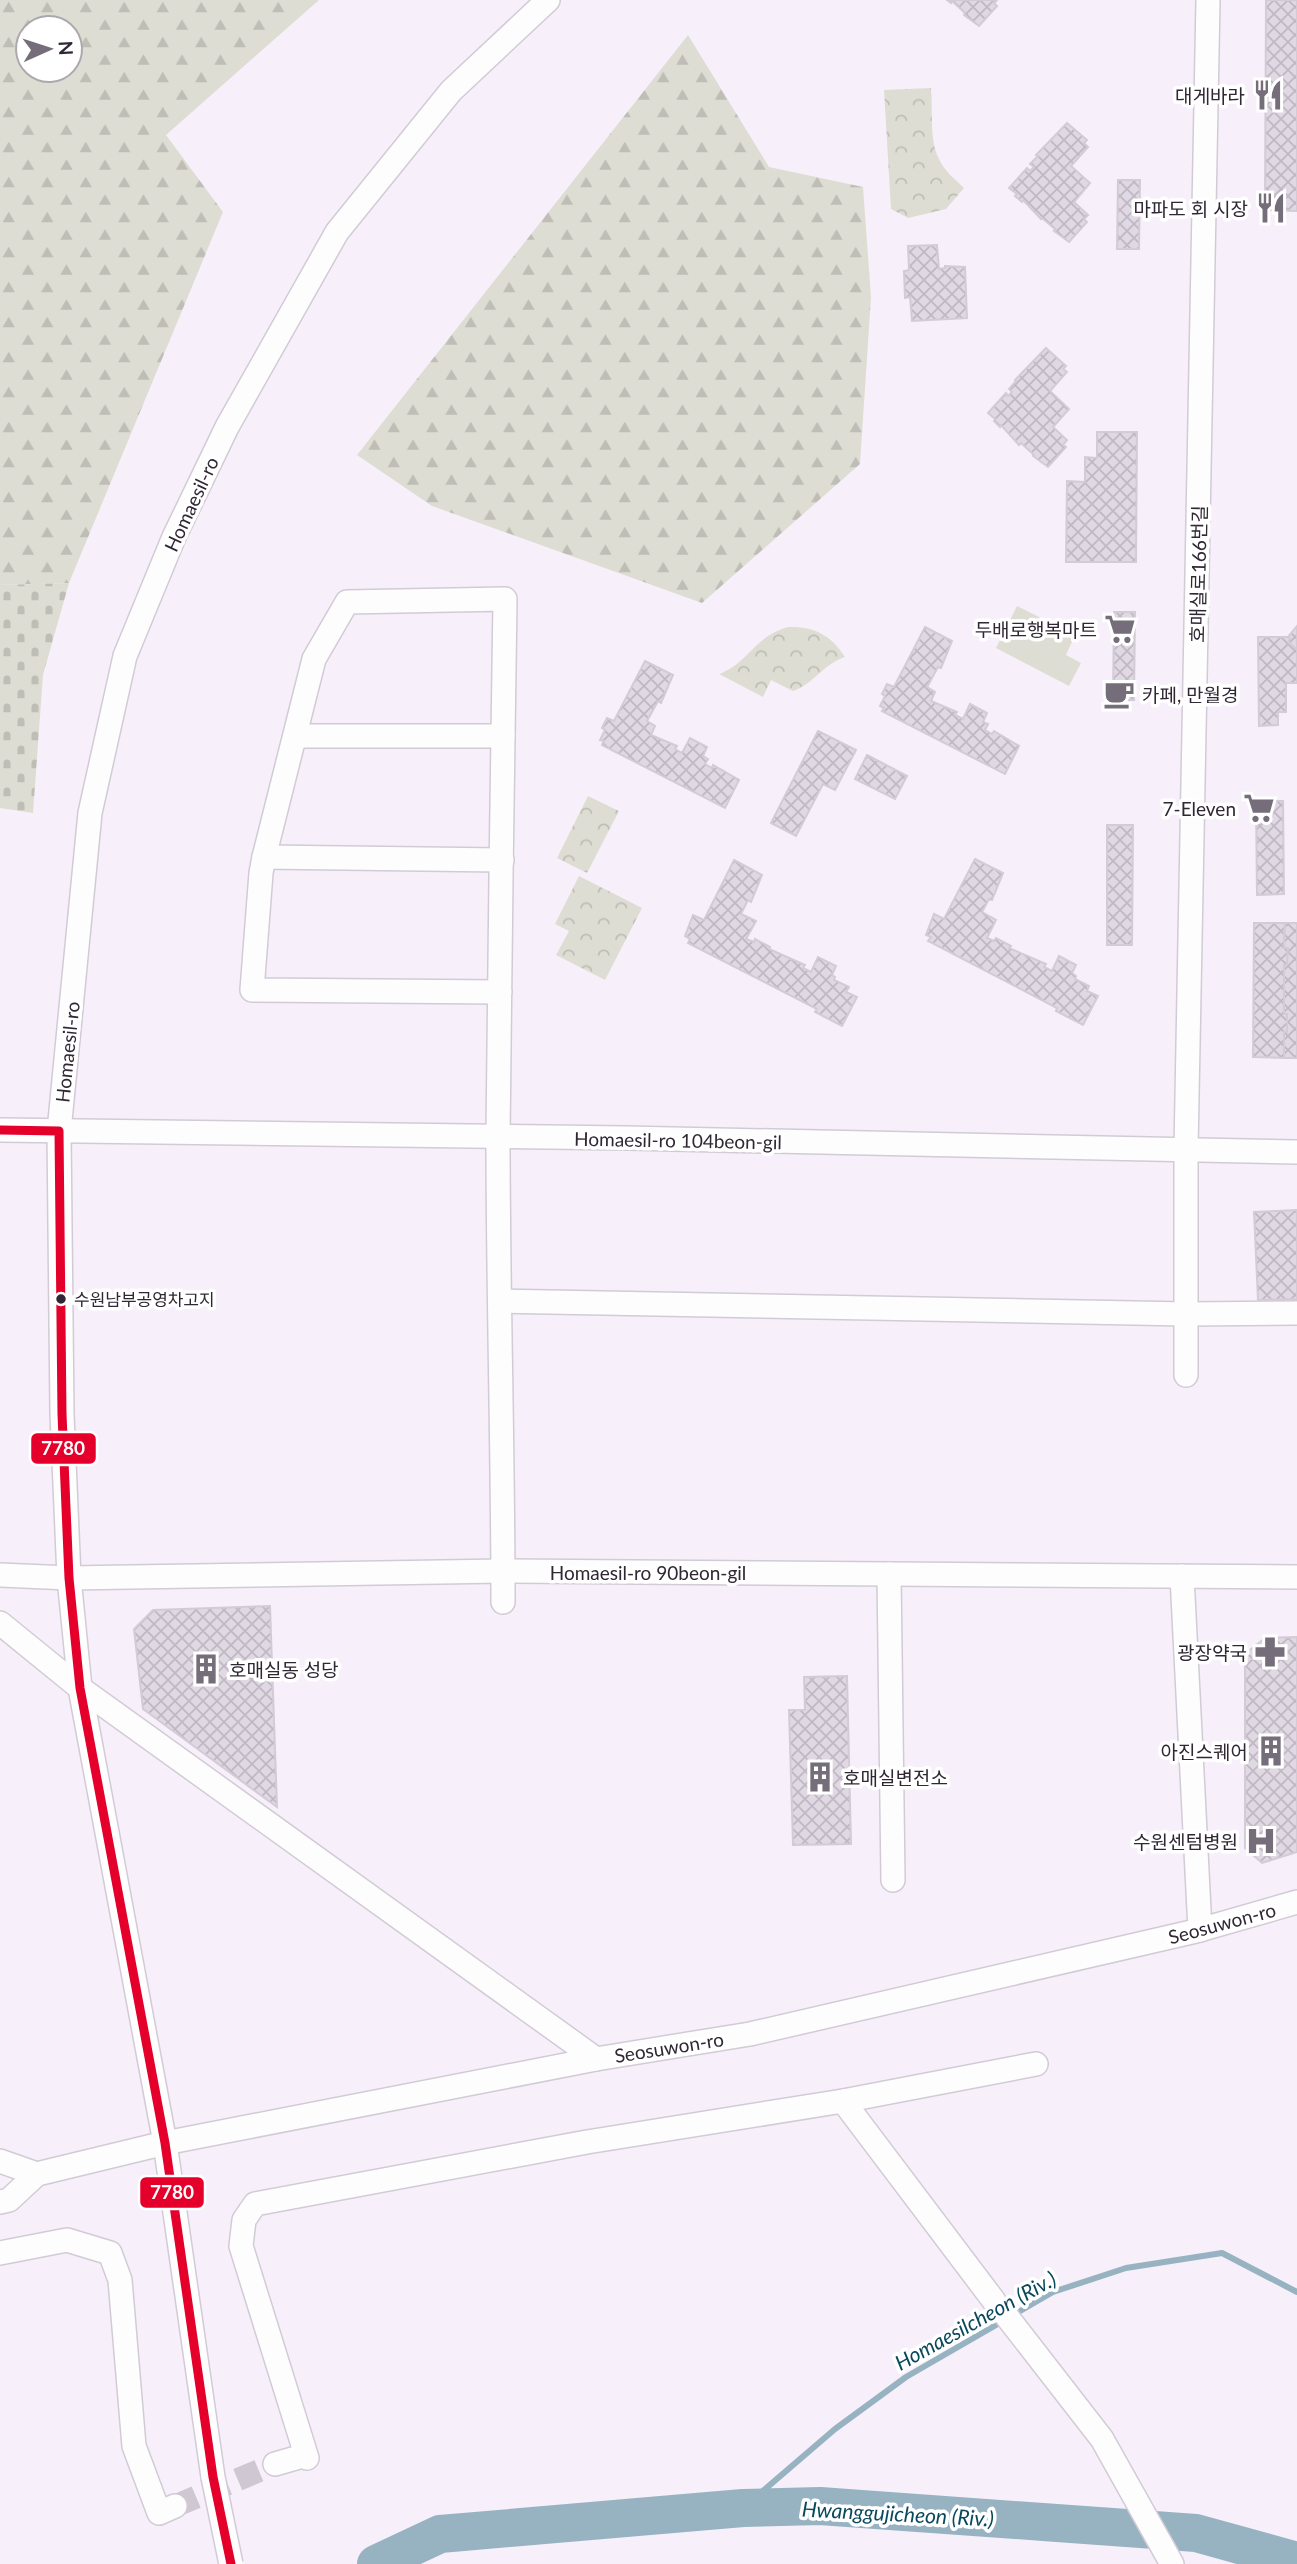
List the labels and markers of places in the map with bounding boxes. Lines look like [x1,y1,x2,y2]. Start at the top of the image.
restaurant icon: 대게바라 [1251,78,1285,112]
place label: 대게바라 [1175,84,1245,107]
restaurant icon: 마파도 회 시장 [1254,191,1288,225]
place label: 마파도 회 시장 [1133,197,1248,220]
supermarket icon: 두배로행복마트 [1103,612,1137,646]
place label: 두배로행복마트 [975,618,1097,641]
cafe icon: 카페, 만월경 [1102,677,1136,711]
place label: 카페, 만월경 [1142,683,1239,706]
supermarket icon: 7-Eleven [1242,791,1276,825]
place label: 7-Eleven [1163,797,1236,820]
place label: 수원남부공영차고지 [74,1289,215,1310]
marker: 수원남부공영차고지 [54,1292,68,1306]
pharmacy icon: 광장약국 [1253,1635,1287,1669]
place label: 광장약국 [1177,1641,1247,1664]
building icon: 호매실동 성당 [189,1652,223,1686]
place label: 호매실동 성당 [229,1658,339,1681]
building icon: 아진스퀘어 [1254,1734,1288,1768]
place label: 아진스퀘어 [1161,1740,1248,1763]
building icon: 호매실변전소 [803,1760,837,1794]
place label: 호매실변전소 [843,1766,948,1789]
hospital icon: 수원센텀병원 [1244,1824,1278,1858]
place label: 수원센텀병원 [1133,1830,1238,1853]

